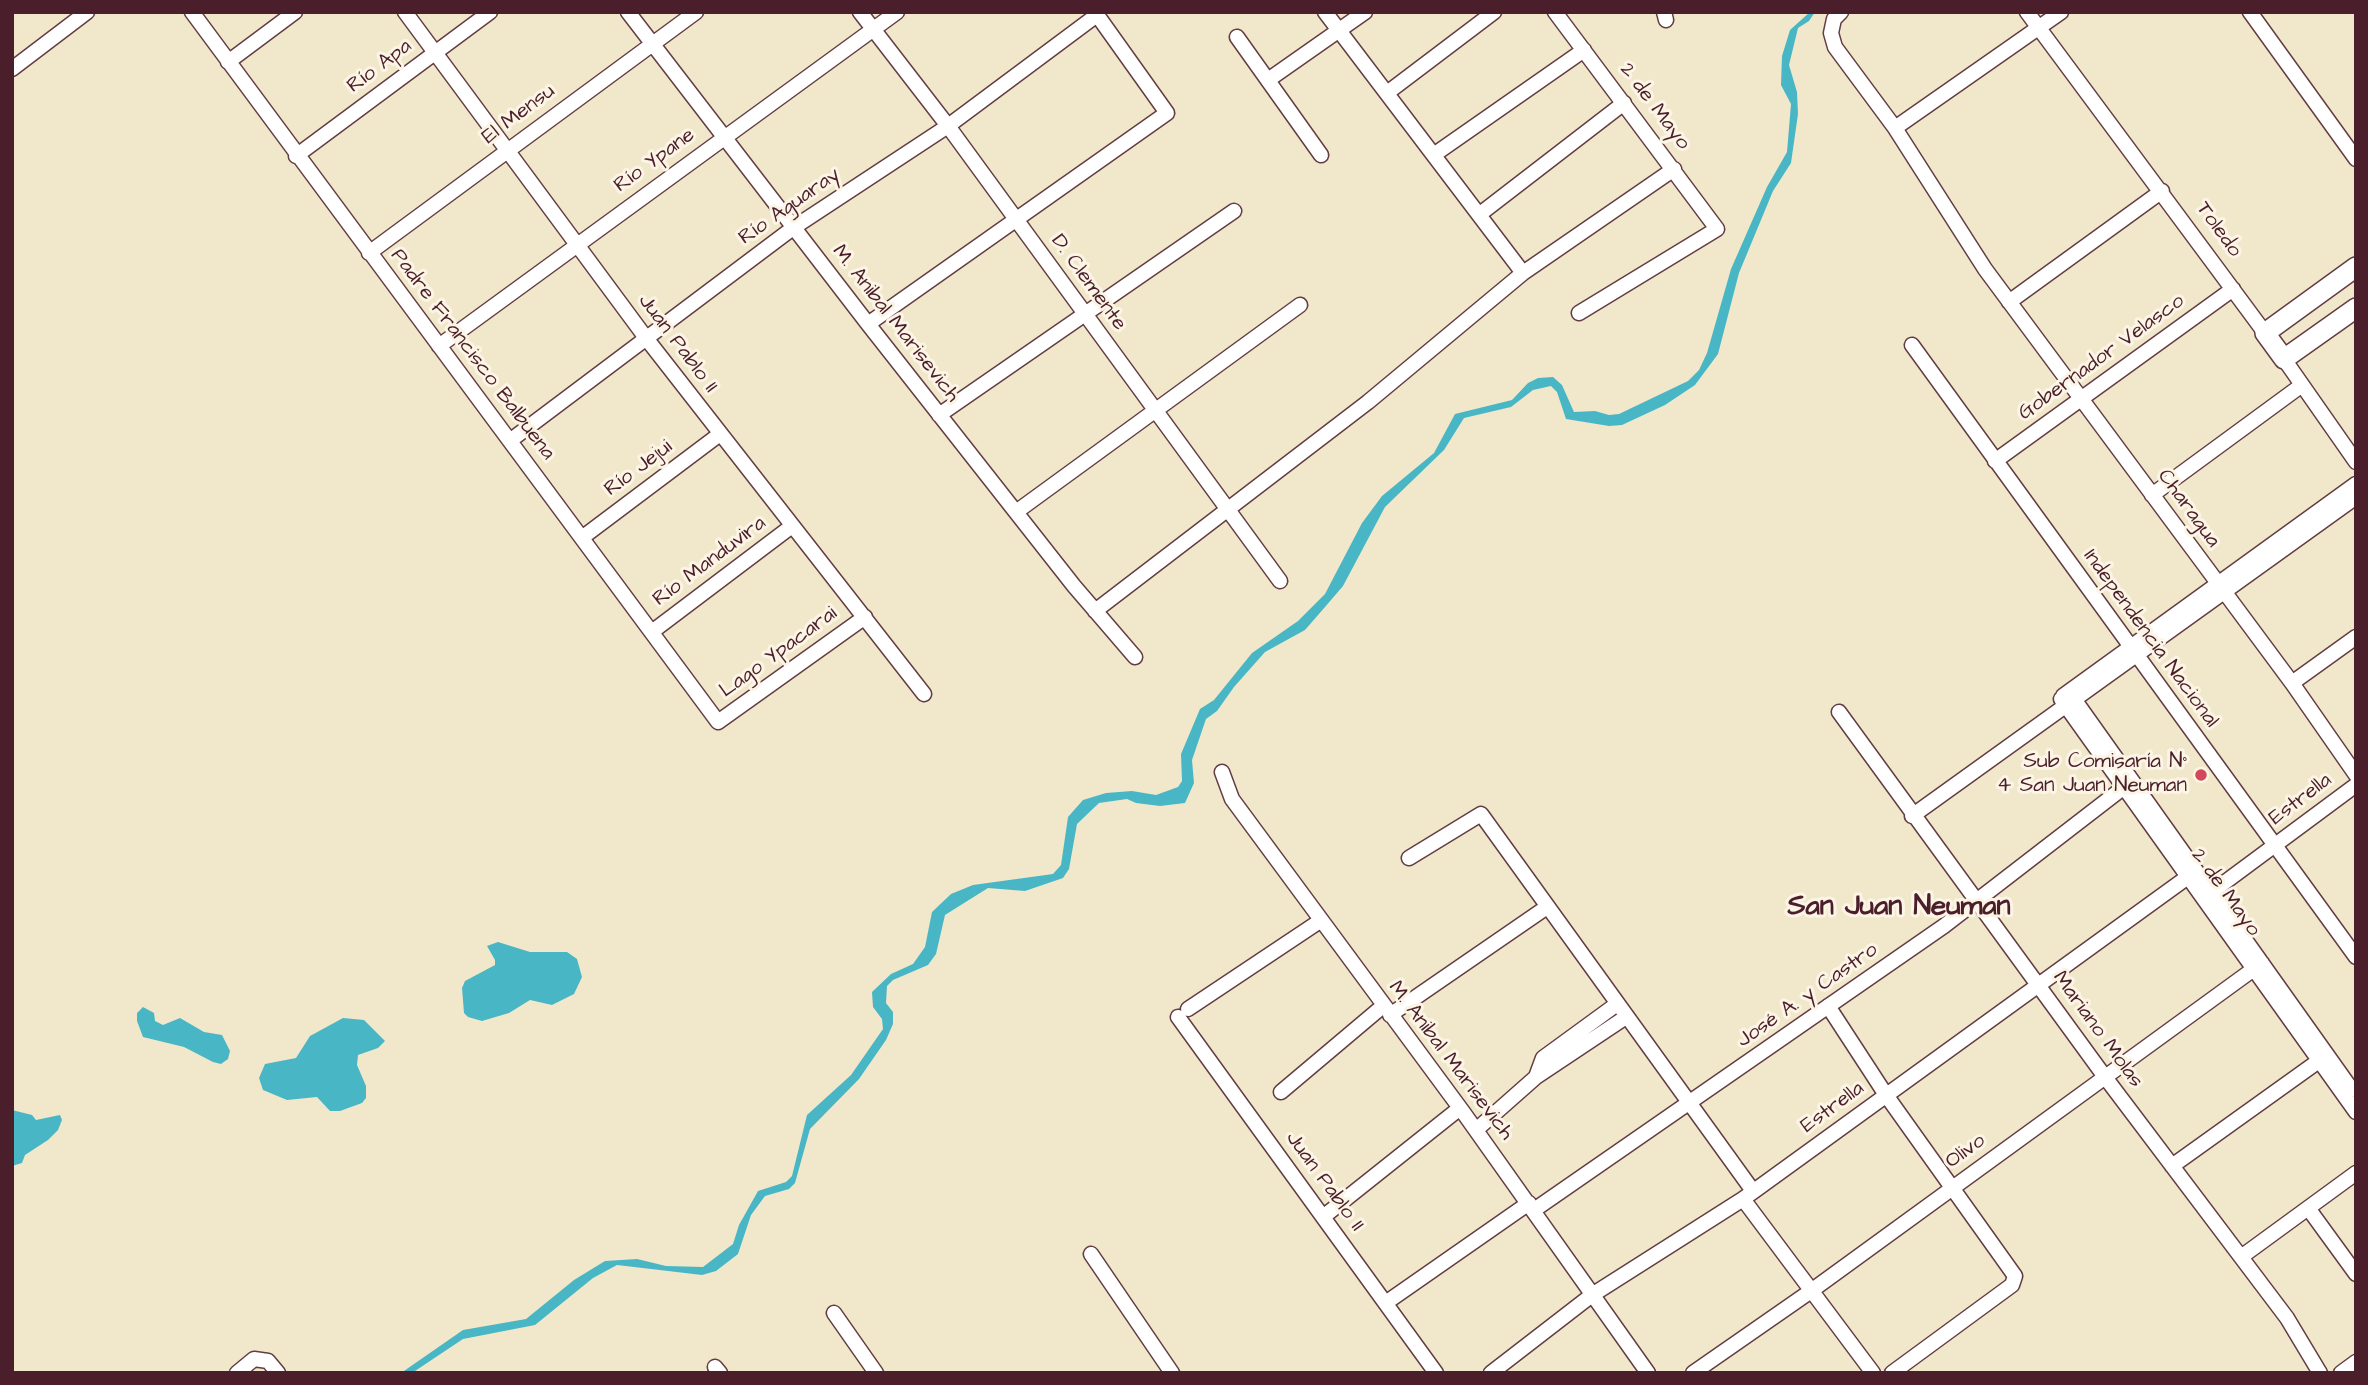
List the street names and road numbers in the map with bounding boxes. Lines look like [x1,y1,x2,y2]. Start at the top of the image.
street label: Río Apa [343,35,417,99]
street label: 2 de Mayo [1613,59,1695,155]
street label: El Mensu [478,79,560,151]
street label: Río Ypane [610,123,700,199]
street label: Río Aguaray [735,163,845,251]
street label: Toledo [2190,197,2246,263]
street label: D. Clemente [1045,230,1131,336]
street label: M. Anibal Marisevich [826,240,964,408]
street label: Padre Francisco Balbuena [384,244,560,466]
street label: Gobernador Velasco [2014,289,2190,427]
street label: Juan Pablo II [632,290,722,398]
street label: Río Jejui [600,435,678,503]
street label: Charagua [2151,465,2225,553]
street label: Río Manduvira [649,511,771,613]
street label: Independencia Nacional [2077,545,2223,733]
street label: Lago Ypacarai [715,602,843,704]
street label: Estrella [2265,768,2337,832]
street label: 2 de Mayo [2185,844,2265,942]
street label: José A. y Castro [1733,938,1883,1054]
street label: Mariano Molas [2046,967,2148,1093]
street label: M. Anibal Marisevich [1382,977,1518,1145]
street label: Estrella [1797,1077,1869,1139]
street label: Juan Pablo II [1279,1127,1369,1237]
street label: Olivo [1941,1129,1991,1175]

